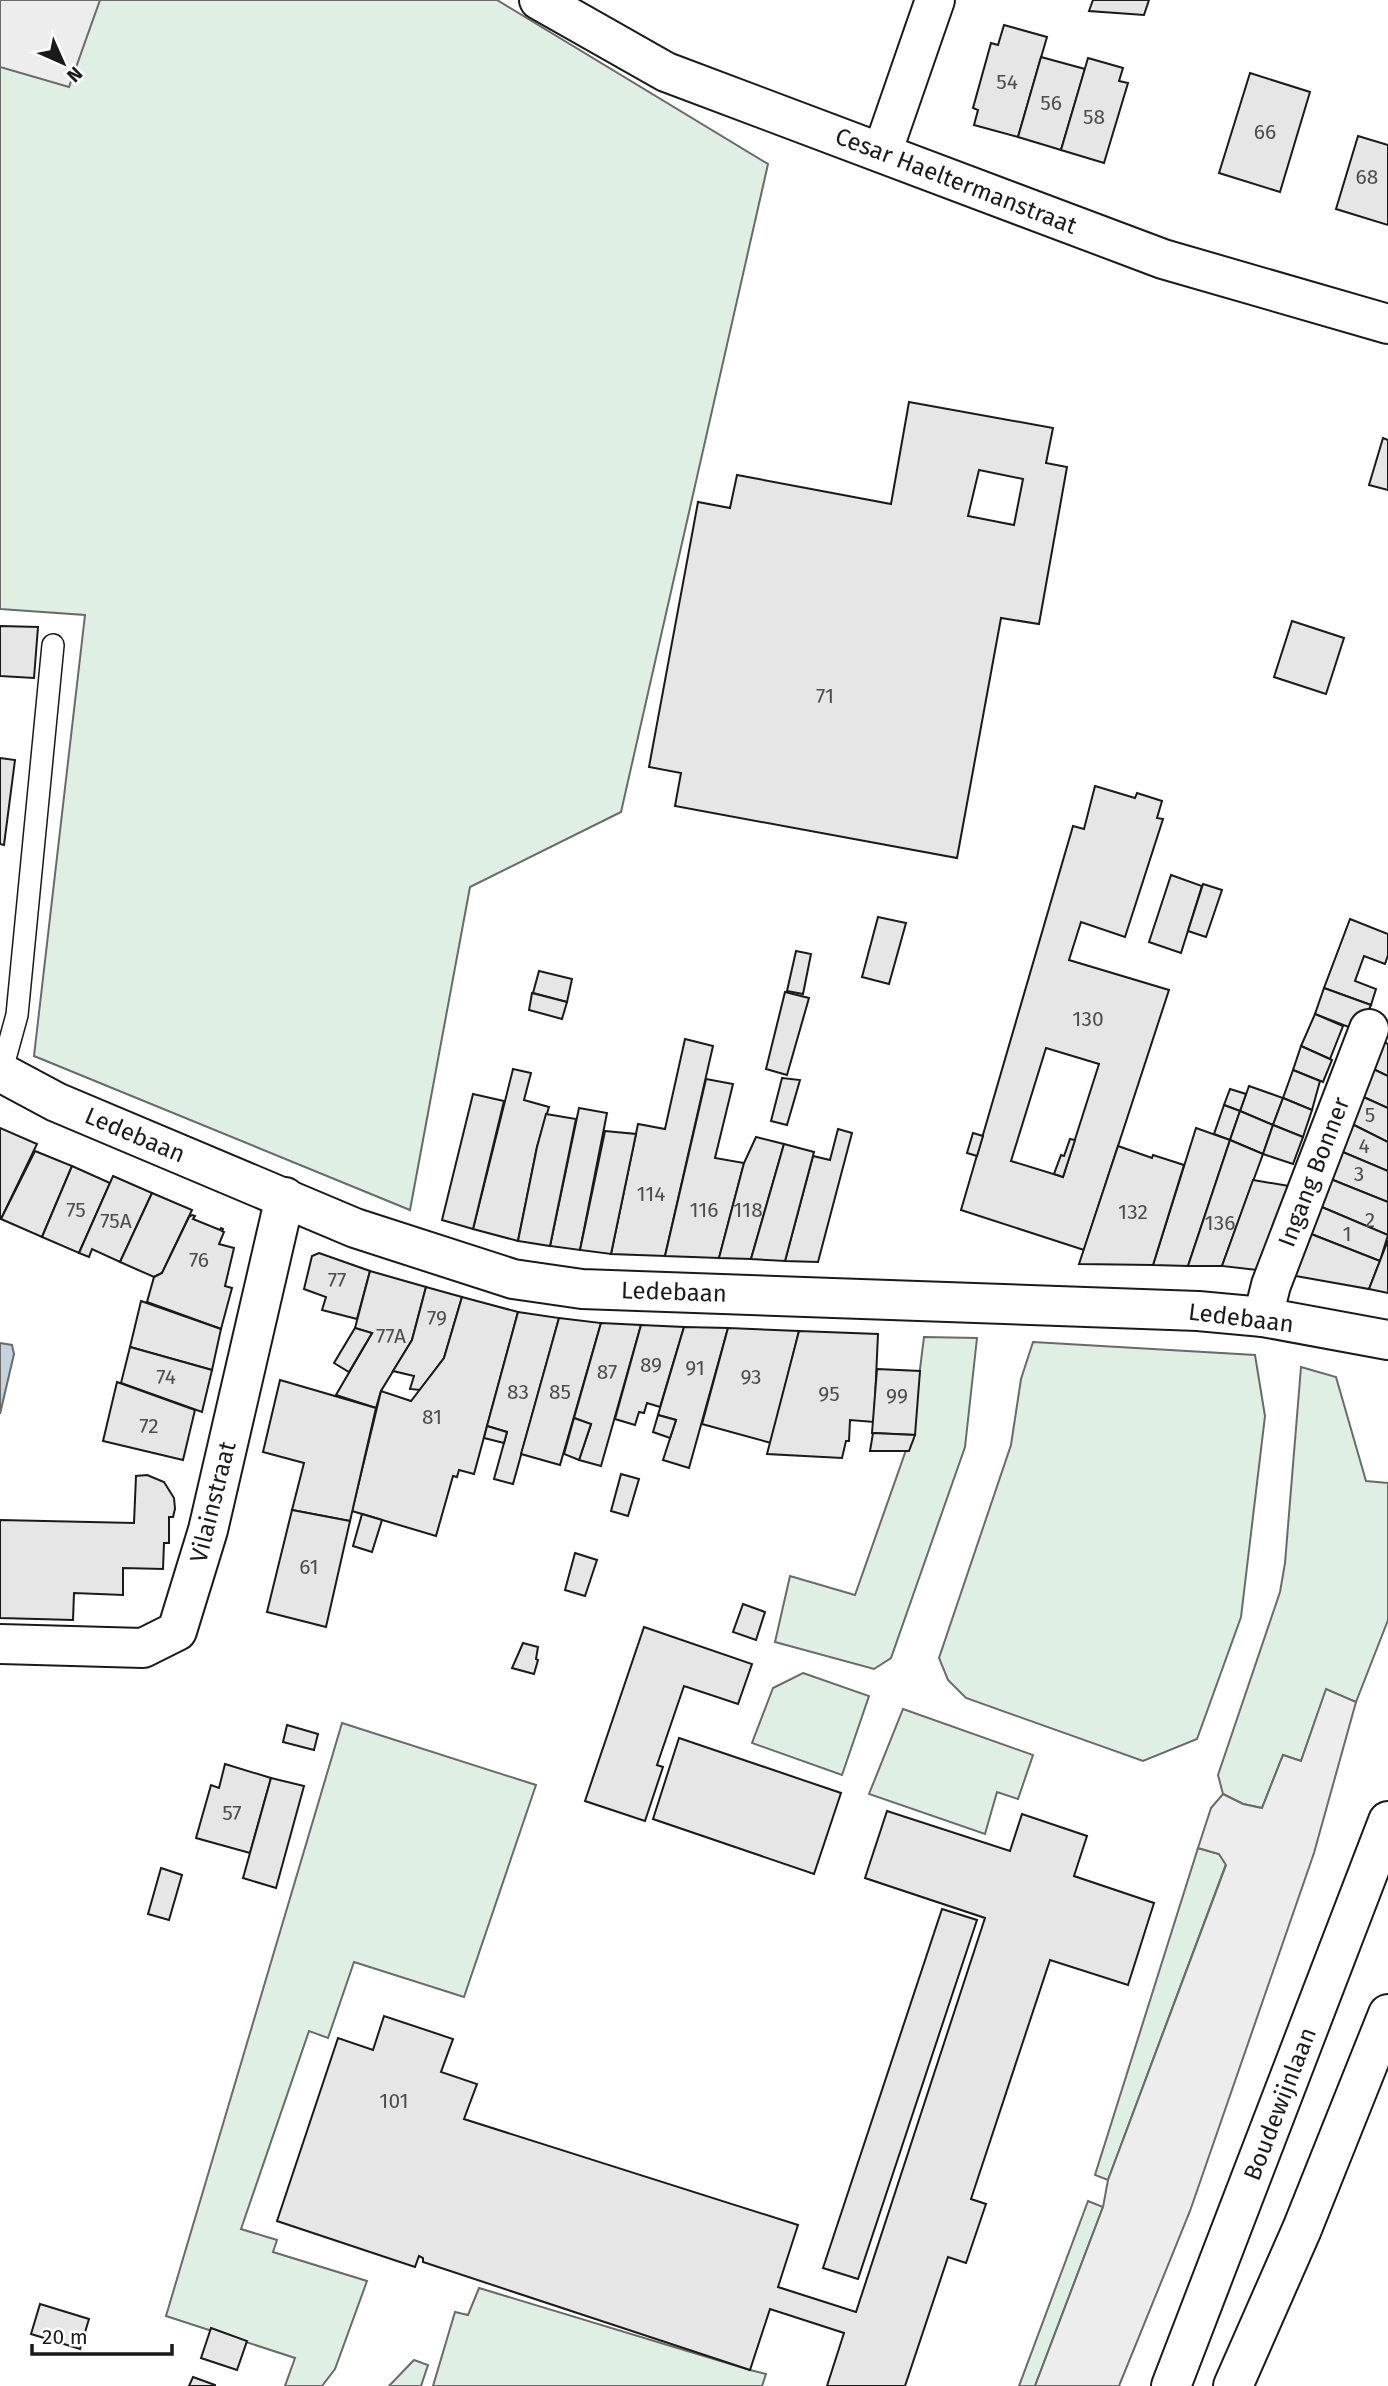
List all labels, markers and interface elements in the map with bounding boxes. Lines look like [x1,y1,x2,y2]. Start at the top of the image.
north arrow [28,28,98,98]
text: N [62,62,87,87]
house number: 54 [996,69,1018,95]
house number: 56 [1040,90,1062,116]
house number: 58 [1083,104,1105,130]
house number: 66 [1254,119,1276,145]
street label: Cesar Haeltermanstraat [831,122,1081,240]
house number: 68 [1356,164,1378,190]
house number: 71 [816,683,834,709]
house number: 130 [1072,1006,1104,1032]
street label: Ingang Bonner [1273,1092,1356,1251]
street label: Ledebaan [81,1101,189,1169]
house number: 5 [1365,1102,1375,1128]
house number: 4 [1358,1133,1370,1159]
house number: 3 [1354,1161,1364,1187]
house number: 114 [636,1181,666,1207]
house number: 75 [66,1197,86,1223]
house number: 116 [689,1197,719,1223]
house number: 118 [733,1197,763,1223]
house number: 132 [1118,1199,1148,1225]
house number: 2 [1365,1207,1375,1233]
house number: 75A [100,1208,132,1234]
house number: 136 [1205,1210,1235,1236]
house number: 1 [1342,1221,1352,1247]
house number: 76 [189,1247,209,1273]
house number: 77 [328,1267,346,1293]
street label: Ledebaan [621,1276,727,1308]
street label: Ledebaan [1187,1298,1295,1338]
house number: 79 [427,1305,447,1331]
house number: 77A [376,1323,406,1349]
house number: 89 [640,1352,662,1378]
house number: 91 [685,1355,705,1381]
house number: 87 [597,1359,617,1385]
house number: 74 [156,1364,176,1390]
house number: 93 [740,1364,762,1390]
house number: 83 [507,1379,529,1405]
house number: 85 [549,1379,571,1405]
house number: 95 [818,1381,840,1407]
house number: 99 [886,1383,908,1409]
house number: 81 [422,1404,442,1430]
house number: 72 [139,1413,159,1439]
street label: Vilainstraat [184,1438,242,1565]
house number: 61 [299,1554,319,1580]
house number: 57 [222,1800,242,1826]
street label: Boudewijnlaan [1238,2023,1322,2185]
house number: 101 [379,2088,409,2114]
scale bar [32,2312,172,2356]
text: 20 m [42,2324,88,2350]

